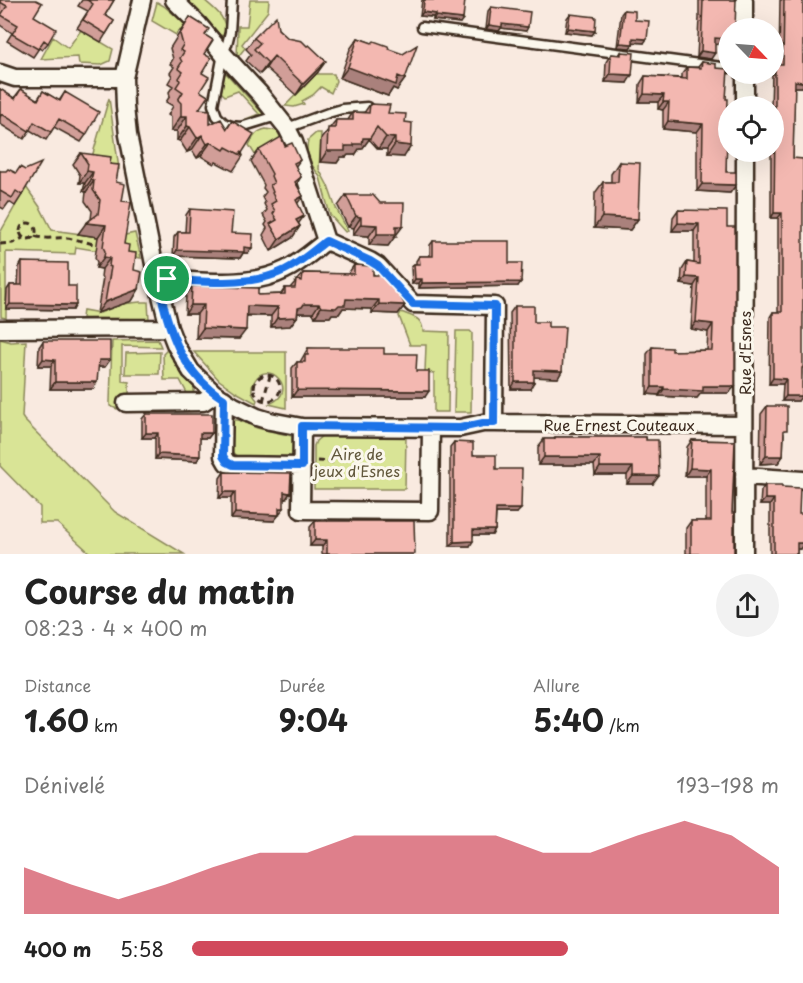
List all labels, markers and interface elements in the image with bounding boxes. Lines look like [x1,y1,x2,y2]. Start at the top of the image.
north arrow [718,18,784,84]
map controls [718,18,784,162]
button: locate [718,96,784,162]
pin [141,253,192,304]
icon: arrive [150,262,183,295]
street label: Rue d'Esnes [733,311,756,395]
street label: Rue Ernest Couteaux [543,413,695,436]
park label: Aire de jeux d'Esnes [312,442,400,482]
text: Course du matin [24,565,295,615]
button: share [716,574,779,637]
text: 08:23 · 4 × 400 m [24,613,208,643]
text: Distance [24,673,91,697]
text: Durée [279,673,325,697]
text: Allure [533,673,580,697]
text: 1.60 [24,697,89,742]
text: 9:04 [279,697,348,742]
text: 5:40 [533,697,604,742]
text: km [89,713,118,737]
text: /km [604,713,640,737]
text: Dénivelé [24,770,105,800]
text: 193–198 m [676,770,779,800]
text: 400 m [24,934,92,964]
text: 5:58 [120,934,164,964]

